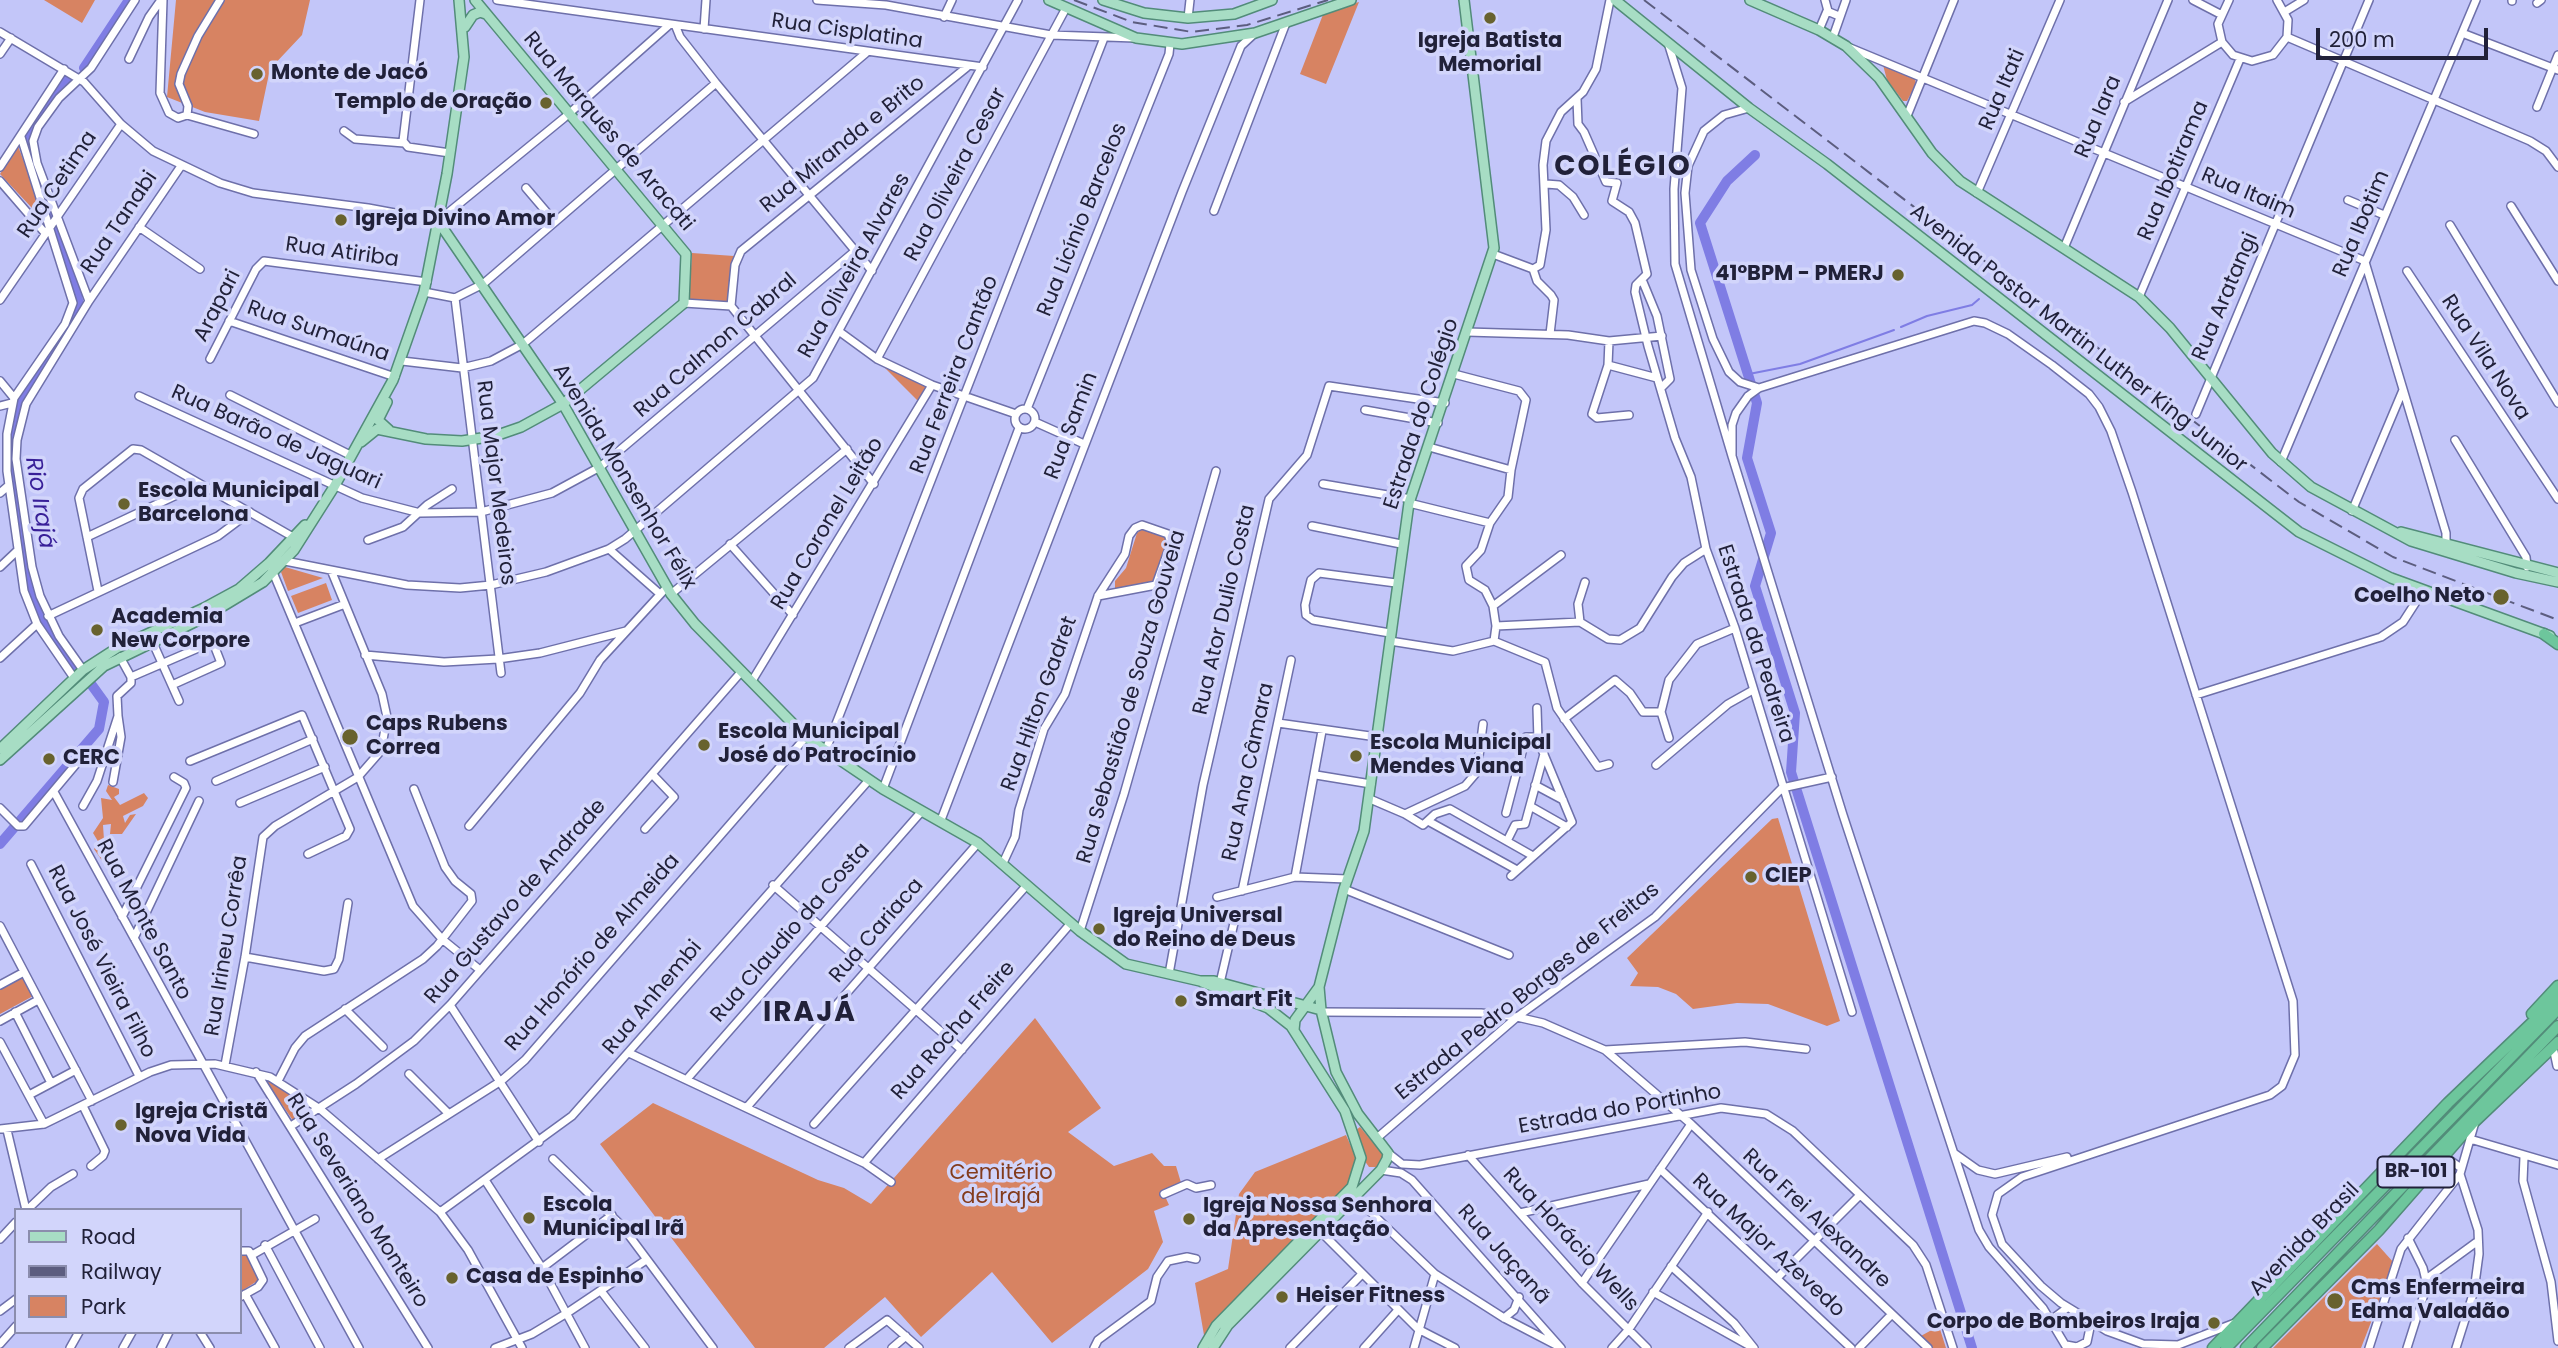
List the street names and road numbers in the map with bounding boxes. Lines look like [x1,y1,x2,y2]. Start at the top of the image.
street label: Rua Cisplatina [770,9,924,55]
street label: Rua Marquês de Aracati [517,27,699,237]
street label: Rua Itati [1975,46,2031,134]
street label: Rua Miranda e Brito [756,71,930,219]
street label: Rua Iara [2070,72,2128,162]
street label: Rua Oliveira Cesar [900,84,1012,266]
street label: Rua Ibotirama [2133,97,2215,245]
street label: Rua Licínio Barcelos [1033,120,1133,320]
street label: Rua Cetima [13,127,103,243]
street label: Rua Itaim [2197,163,2299,225]
street label: Rua Tanabi [76,167,164,279]
street label: Rua Ibotim [2328,167,2396,281]
street label: Rua Oliveira Alvares [794,169,916,363]
street label: Avenida Pastor Martin Luther King Junior [1904,200,2252,478]
street label: Rua Aratangi [2188,229,2264,365]
street label: Rua Atiriba [284,233,400,273]
street label: Arapari [189,266,247,346]
street label: Rua Calmon Cabral [629,268,803,424]
street label: Rua Ferreira Cantão [906,272,1004,478]
street label: Rua Vila Nova [2435,291,2535,425]
street label: Rua Sumaúna [244,296,392,368]
street label: Estrada do Colégio [1379,315,1465,513]
street label: Avenida Monsenhor Félix [547,360,701,594]
street label: Rua Samin [1040,369,1104,483]
street label: Rua Major Medeiros [470,379,520,587]
street label: Rua Barão de Jaguari [167,380,385,496]
street label: Rua Coronel Leitão [767,433,889,615]
street label: Rua Ator Dulio Costa [1189,503,1261,717]
street label: Rua Sebastião de Souza Gouveia [1072,527,1192,867]
street label: Estrada da Pedreira [1711,542,1799,746]
street label: Rua Hilton Gadret [997,613,1083,795]
street label: Rua Ana Câmara [1218,681,1280,863]
street label: Rua Gustavo de Andrade [420,794,612,1010]
street label: Rua Monte Santo [90,835,196,1005]
street label: Rua Claudio da Costa [706,838,876,1028]
street label: Rua Honório de Almeida [500,849,686,1057]
street label: Rua Irineu Corrêa [200,854,254,1038]
street label: Rua José Vieira Filho [41,861,161,1063]
street label: Rua Cariaca [825,873,929,989]
street label: Estrada Pedro Borges de Freitas [1391,878,1665,1106]
street label: Rua Anhembi [598,936,708,1060]
street label: Rua Rocha Freire [887,956,1021,1106]
street label: Estrada do Portinho [1517,1080,1723,1140]
street label: Rua Severiano Monteiro [281,1089,433,1313]
street label: Rua Frei Alexandre [1737,1144,1895,1294]
road number: BR-101 [2378,1156,2454,1188]
street label: Rua Horácio Wells [1497,1163,1643,1317]
street label: Rua Major Azevedo [1686,1169,1850,1323]
street label: Avenida Brasil [2245,1178,2365,1302]
street label: Rua Jaçanã [1452,1200,1554,1310]

